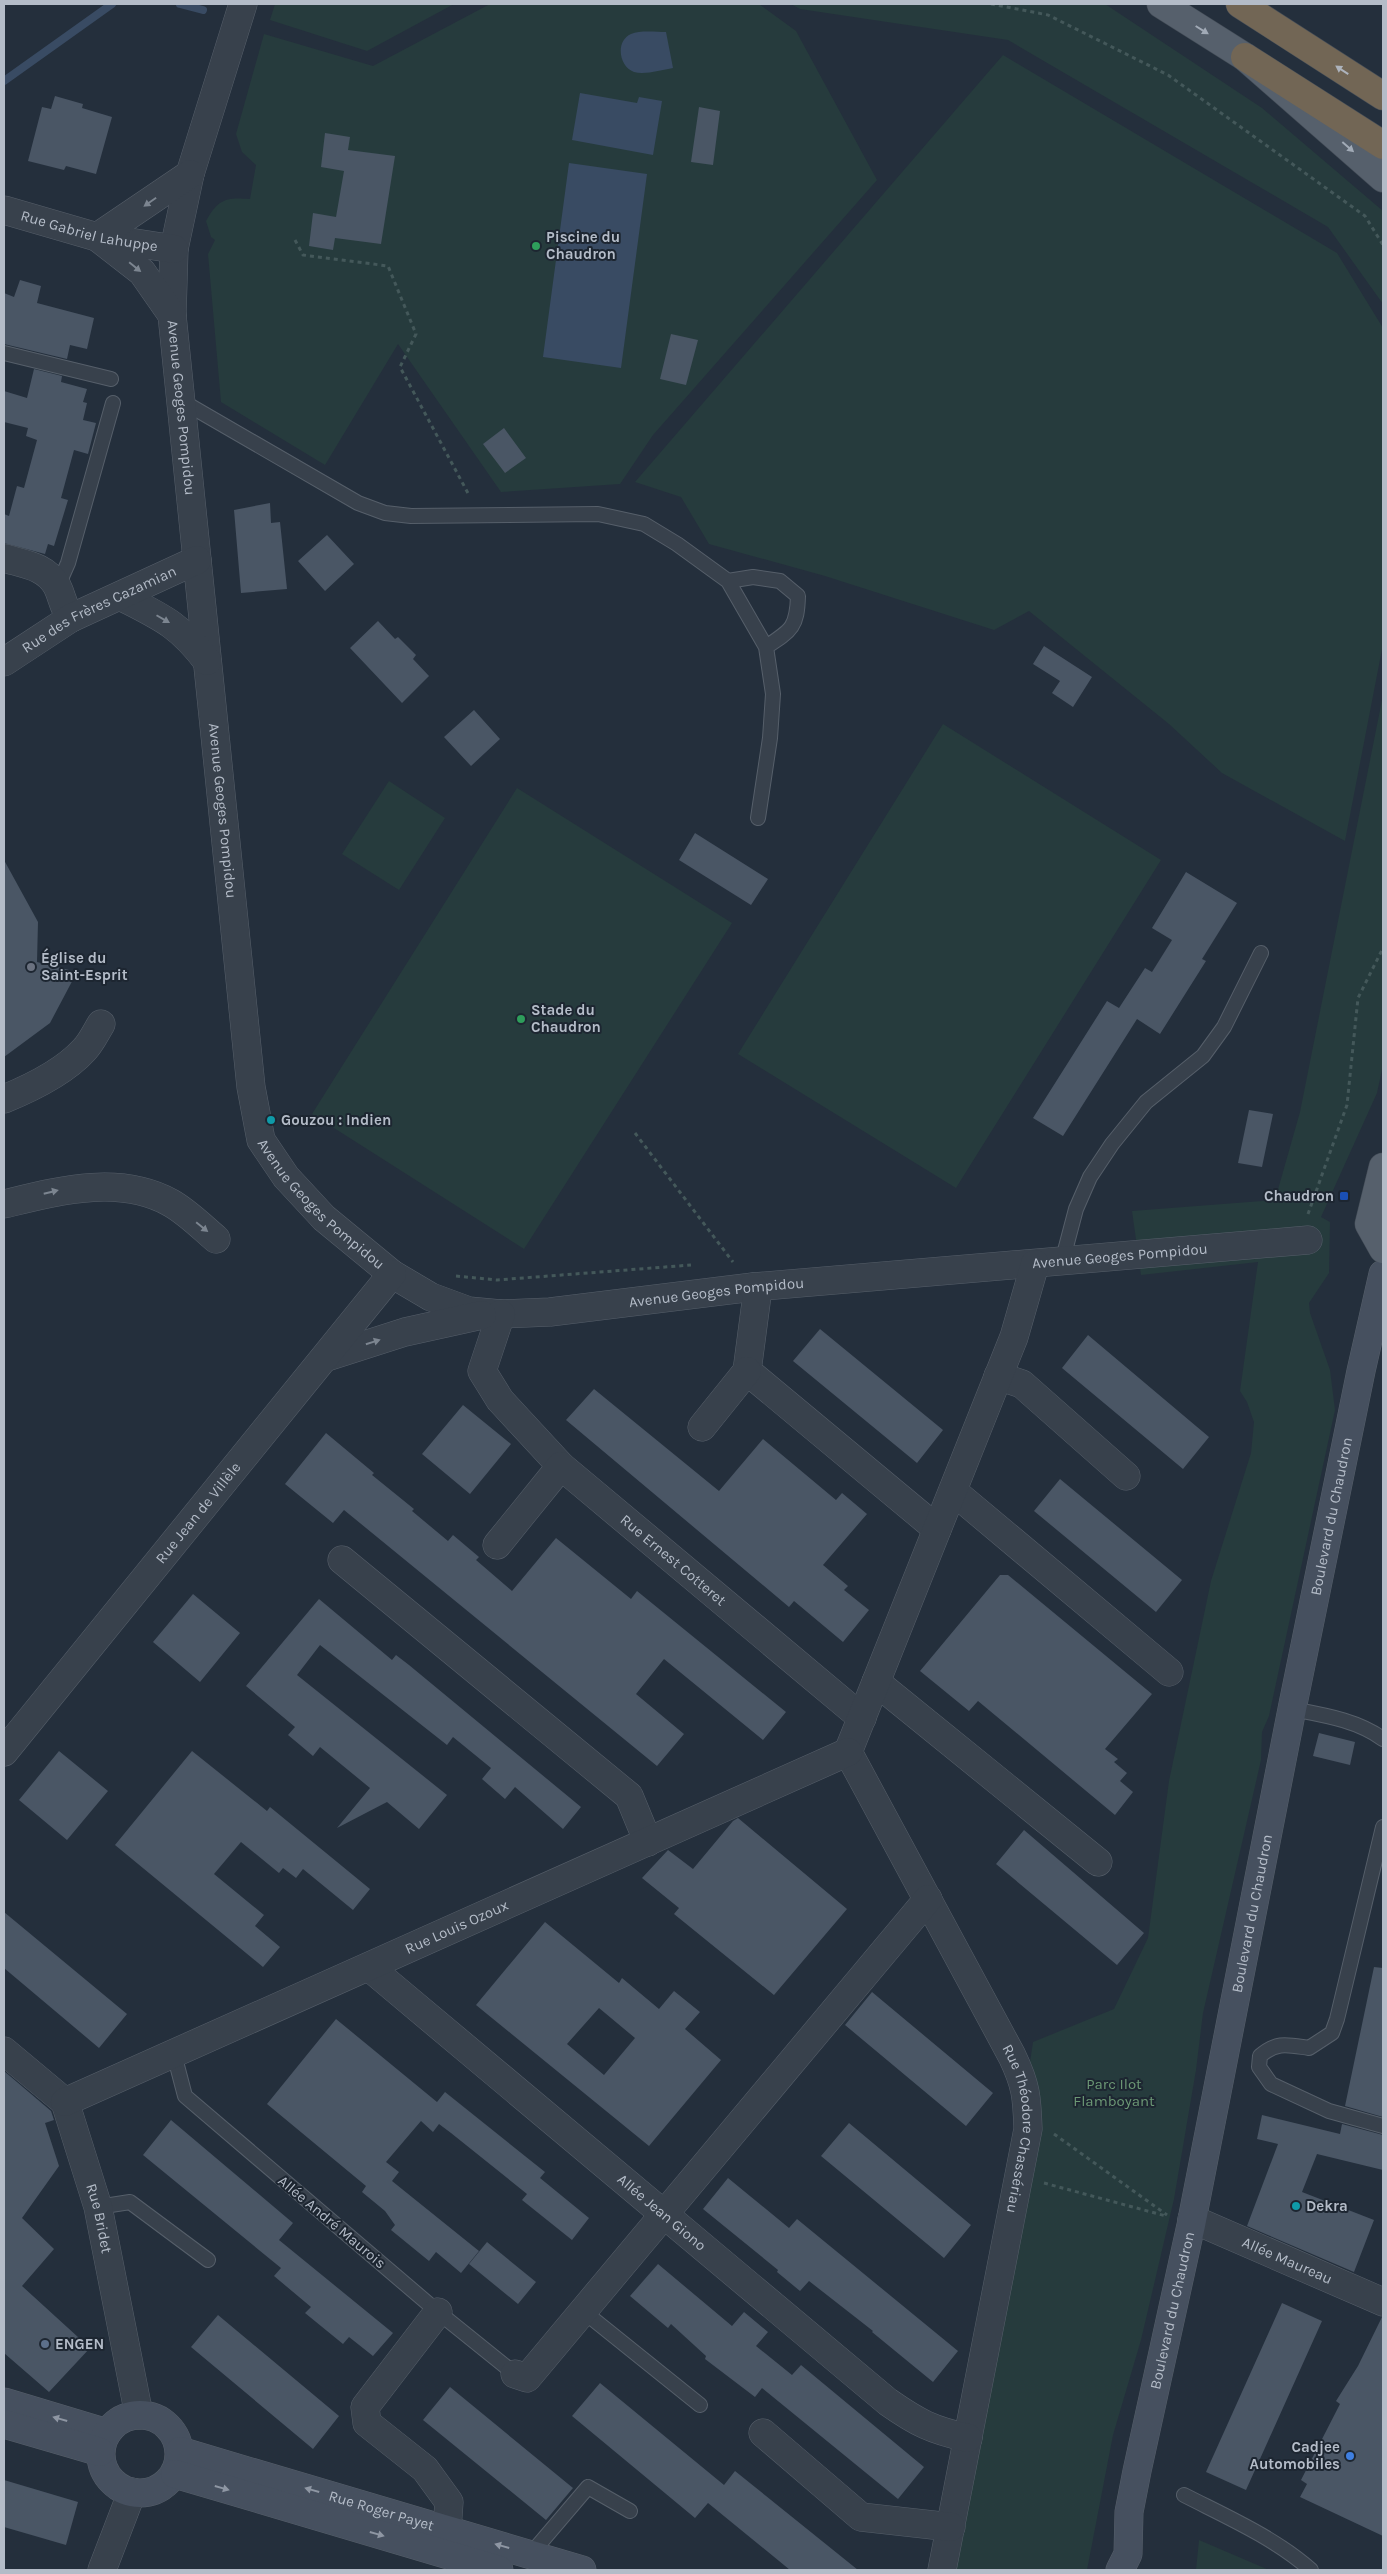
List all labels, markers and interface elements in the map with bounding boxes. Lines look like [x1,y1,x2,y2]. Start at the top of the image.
one-way arrow [1196,25,1209,35]
one-way arrow [1336,65,1349,74]
one-way arrow [1341,141,1354,152]
one-way arrow [143,197,157,207]
street label: Rue Gabriel Lahuppe [19,206,159,255]
place label: Piscine du Chaudron [546,228,620,263]
marker: Piscine du Chaudron [530,240,542,252]
one-way arrow [128,262,141,273]
street label: Avenue Geoges Pompidou [164,319,199,496]
street label: Rue des Frères Cazamian [18,562,179,657]
one-way arrow [157,614,170,623]
street label: Avenue Geoges Pompidou [205,722,241,899]
place label: Église du Saint-Esprit [41,948,128,984]
marker: Église du Saint-Esprit [25,961,37,973]
place label: Stade du Chaudron [531,1001,601,1036]
marker: Stade du Chaudron [515,1013,527,1025]
place label: Gouzou : Indien [281,1111,391,1129]
marker: Gouzou : Indien [265,1114,277,1126]
street label: Avenue Geoges Pompidou [254,1135,388,1273]
place label: Chaudron [1264,1187,1334,1205]
one-way arrow [44,1188,59,1196]
marker: Chaudron [1338,1190,1350,1202]
one-way arrow [195,1222,208,1233]
street label: Avenue Geoges Pompidou [1031,1240,1208,1272]
street label: Avenue Geoges Pompidou [628,1274,805,1311]
one-way arrow [366,1338,381,1345]
street label: Boulevard du Chaudron [1306,1436,1356,1597]
street label: Rue Jean de Villèle [152,1459,245,1567]
street label: Rue Ernest Cotteret [617,1511,730,1610]
street label: Boulevard du Chaudron [1228,1833,1276,1994]
street label: Rue Louis Ozoux [402,1896,512,1958]
street label: Rue Théodore Chassériau [998,2041,1037,2215]
park label: Parc Ilot Flamboyant [1073,2075,1155,2110]
street label: Allée Jean Giono [614,2170,710,2255]
street label: Allée André Maurois [274,2172,390,2272]
street label: Rue Bridet [82,2181,116,2255]
place label: Dekra [1306,2197,1348,2215]
marker: Dekra [1290,2200,1302,2212]
street label: Boulevard du Chaudron [1146,2230,1198,2391]
street label: Allée Maureau [1240,2233,1335,2288]
place label: ENGEN [55,2335,104,2353]
marker: ENGEN [39,2338,51,2350]
one-way arrow [52,2414,67,2422]
place label: Cadjee Automobiles [1250,2438,1340,2473]
marker: Cadjee Automobiles [1344,2450,1356,2462]
one-way arrow [214,2485,229,2493]
one-way arrow [305,2486,320,2494]
street label: Rue Roger Payet [327,2487,437,2535]
one-way arrow [370,2531,385,2539]
one-way arrow [494,2542,509,2550]

